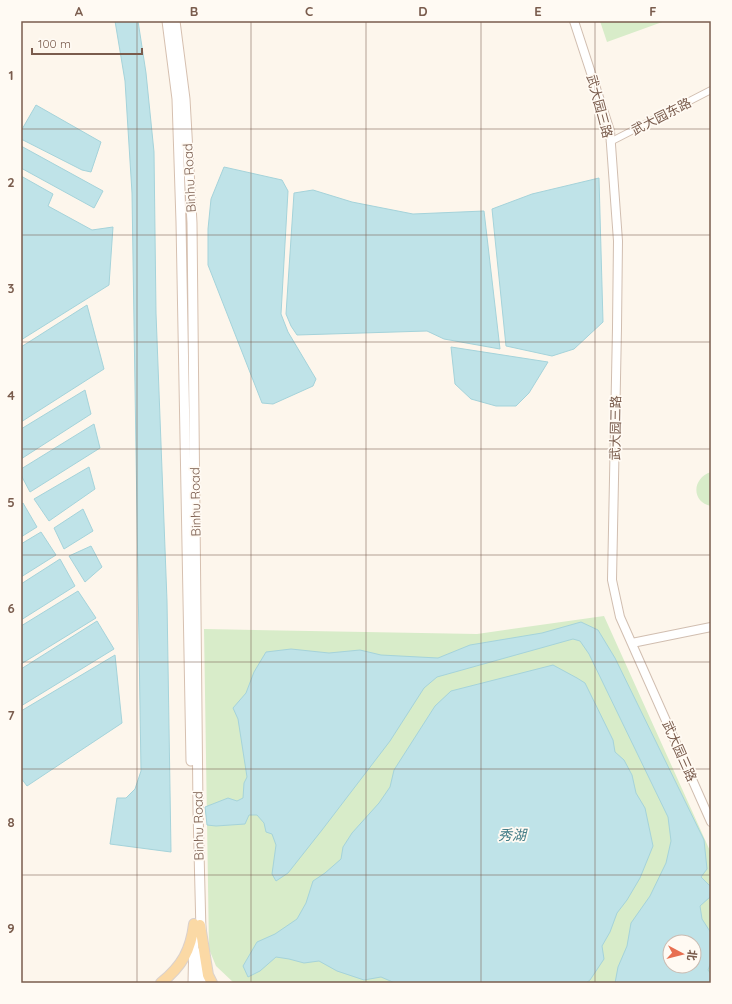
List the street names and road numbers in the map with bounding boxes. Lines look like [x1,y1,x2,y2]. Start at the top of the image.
street label: 武大园三路 [584,73,616,139]
street label: 武大园东路 [628,94,694,138]
street label: Binhu Road [179,143,199,213]
street label: 武大园三路 [606,395,624,461]
street label: Binhu Road [186,467,204,537]
street label: 武大园三路 [659,718,701,784]
street label: Binhu Road [189,791,207,861]

